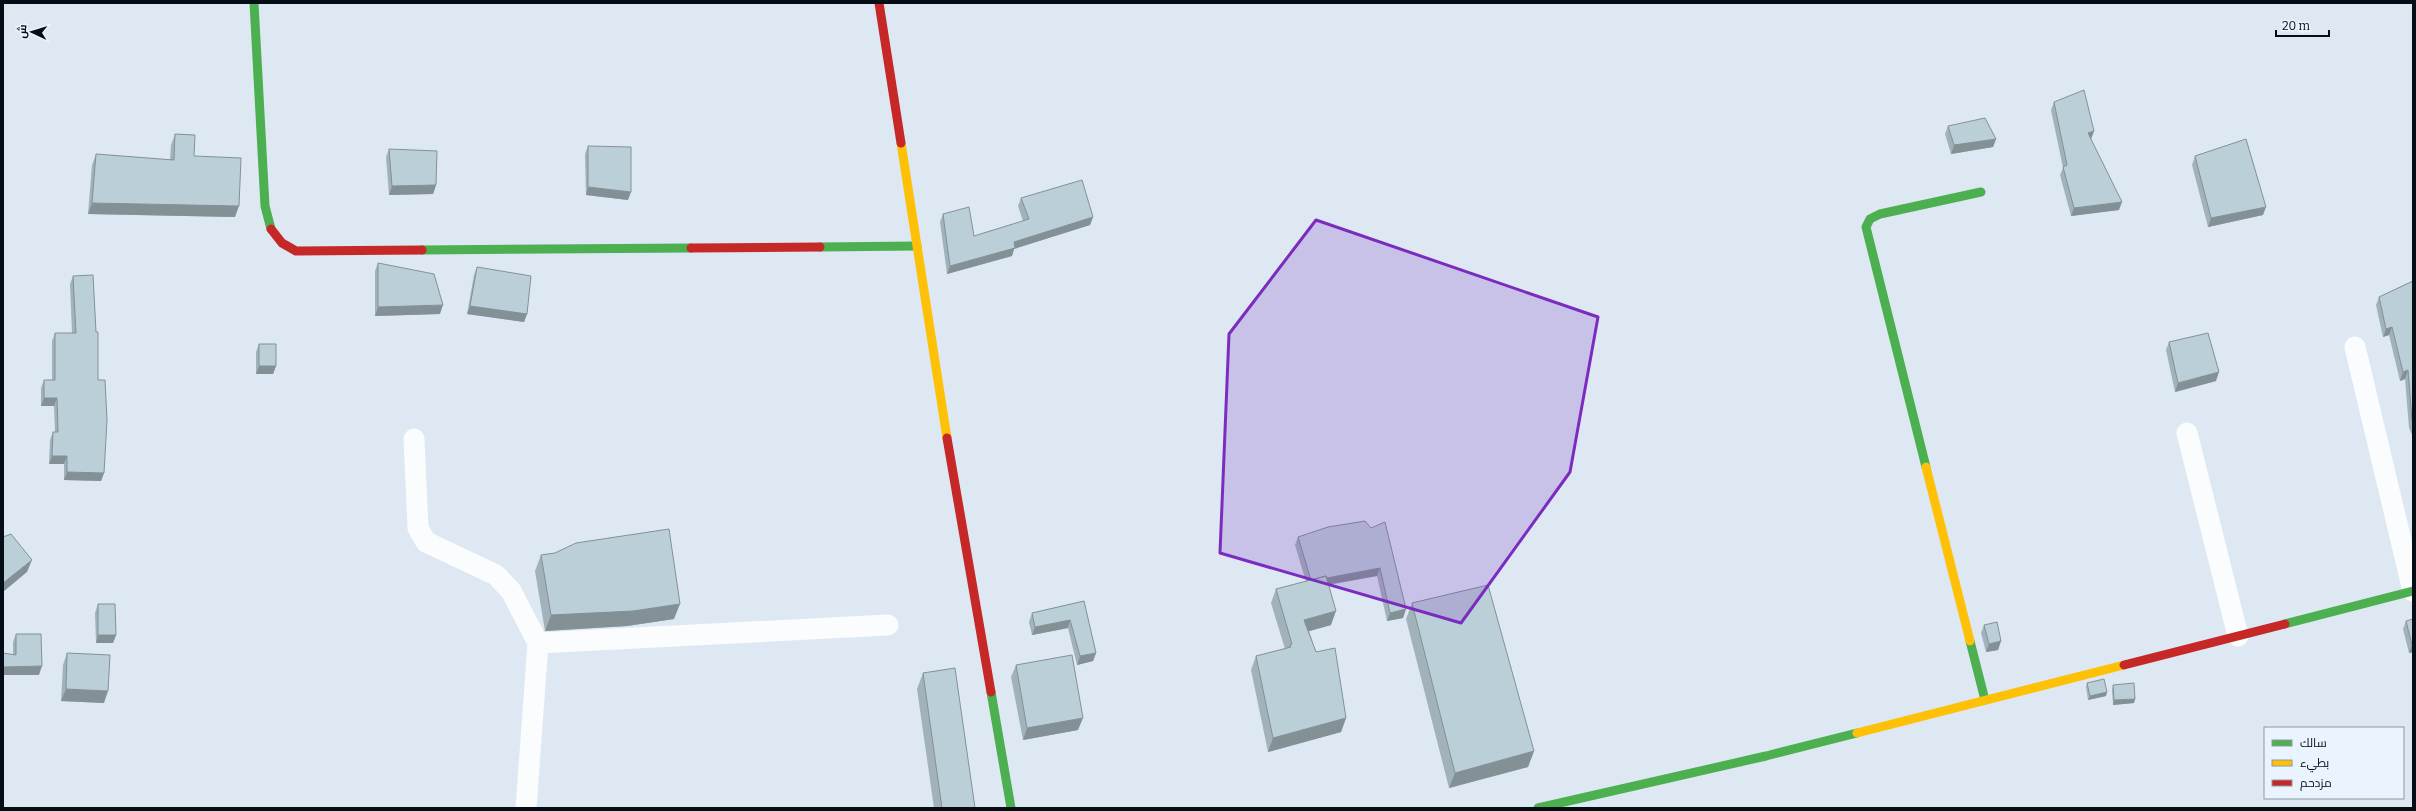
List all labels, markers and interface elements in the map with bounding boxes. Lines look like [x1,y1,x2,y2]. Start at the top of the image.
north arrow [12,12,52,52]
scale bar [2276,12,2329,38]
text: 20 m [2282,19,2311,33]
text: ش [16,24,29,39]
legend [2264,727,2404,799]
text: سالك [2300,736,2327,750]
text: بطيء [2300,756,2329,773]
text: مزدحم [2300,776,2332,791]

